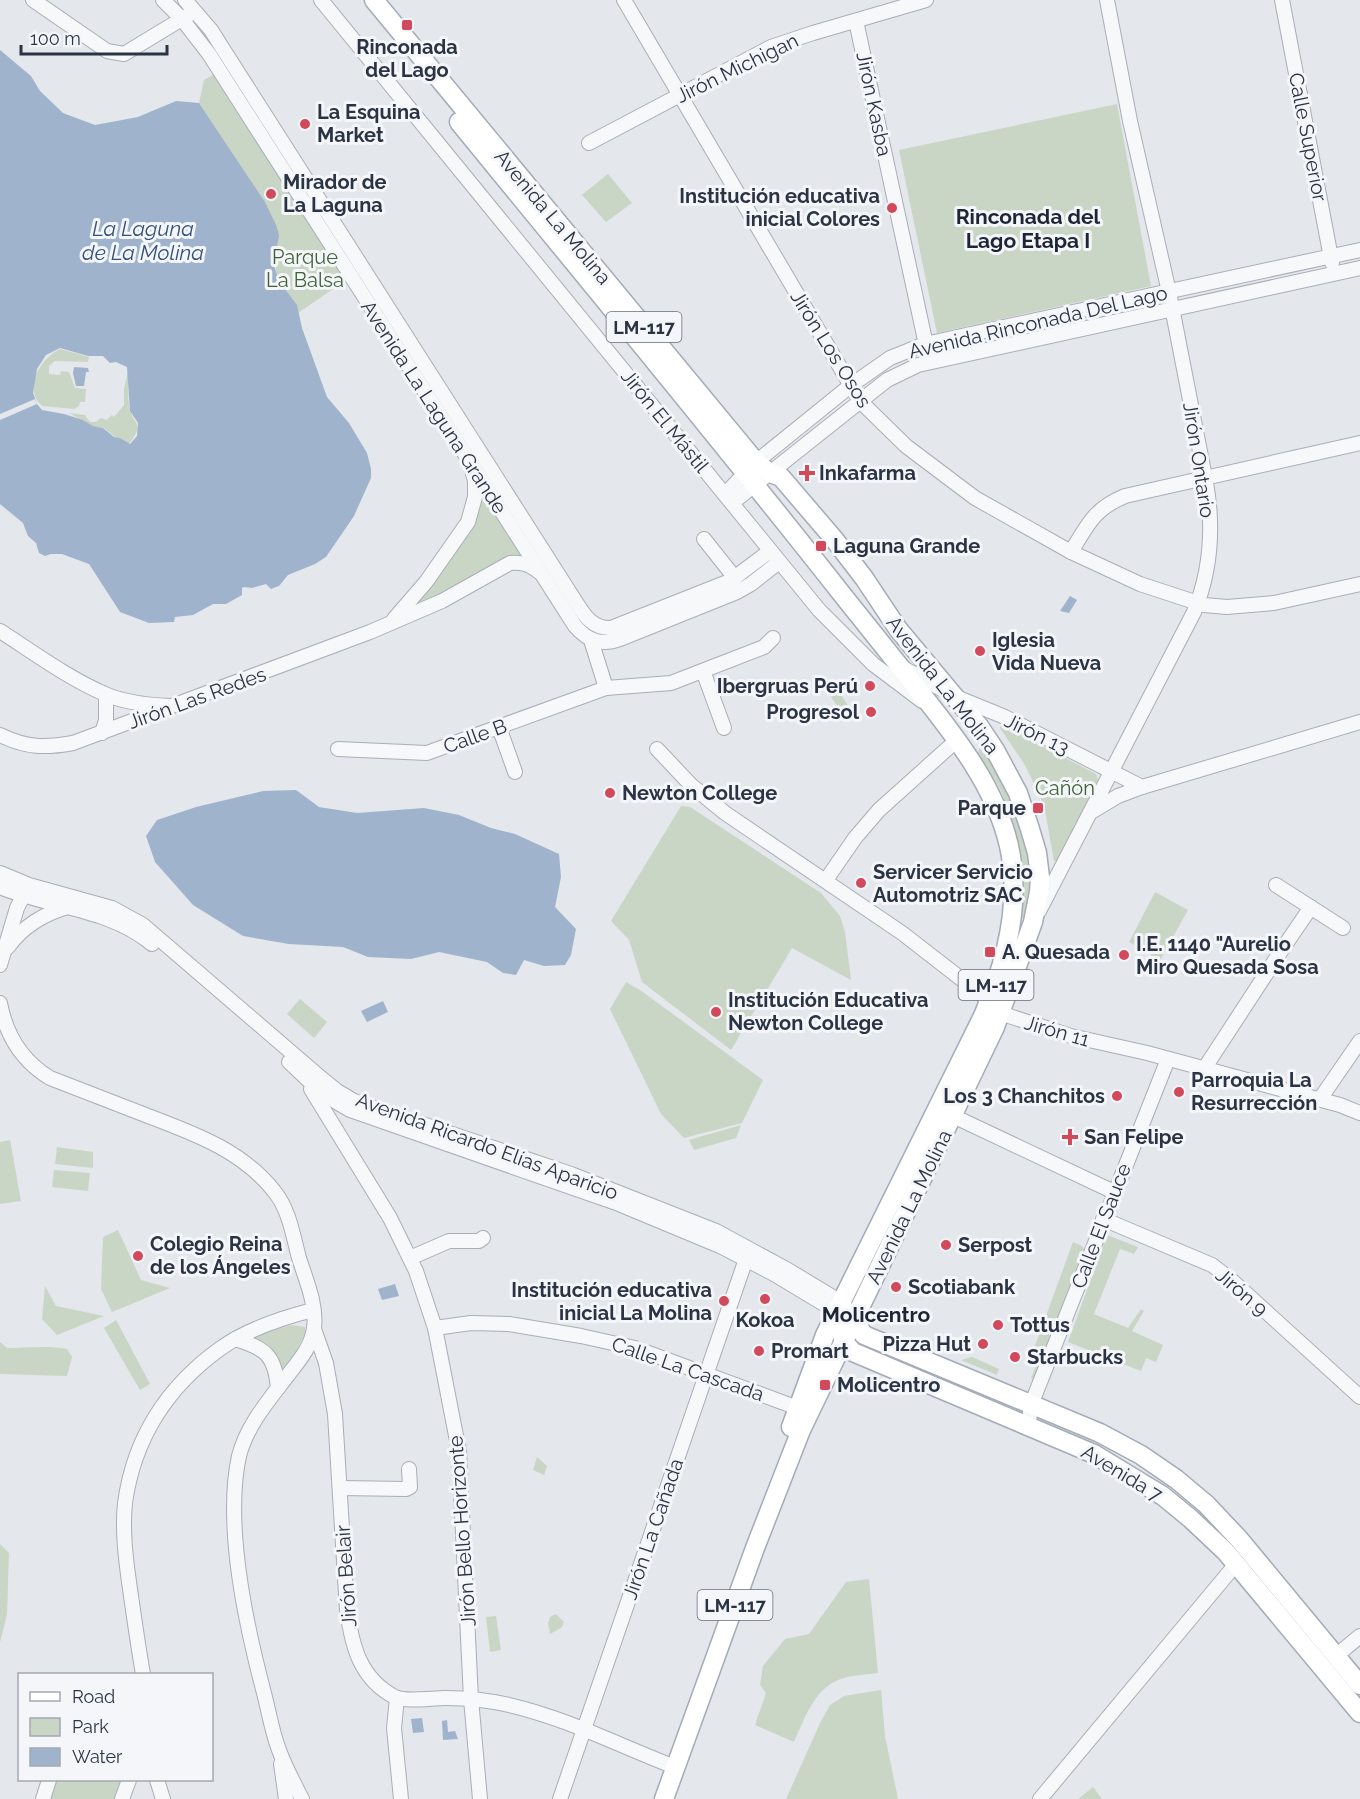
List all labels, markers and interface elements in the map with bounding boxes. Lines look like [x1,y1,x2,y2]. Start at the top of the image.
scale bar [21,18,166,56]
marker: Rinconada del Lago [400,18,414,32]
text: 100 m [30,28,81,49]
street label: Jirón Michigan [672,28,802,108]
place label: Rinconada del Lago [356,35,458,82]
street label: Jirón Kasba [851,50,897,158]
street label: Calle Superior [1284,71,1332,203]
place label: La Esquina Market [317,100,421,147]
marker: La Esquina Market [298,117,312,131]
street label: Avenida La Molina [490,145,616,289]
place label: Mirador de La Laguna [283,170,387,217]
place label: Institución educativa inicial Colores [679,184,880,231]
marker: Mirador de La Laguna [264,187,278,201]
marker: Institución educativa inicial Colores [885,201,899,215]
district label: Rinconada del Lago Etapa I [956,204,1101,253]
water label: La Laguna de La Molina [82,216,204,265]
park label: Parque La Balsa [266,245,344,292]
street label: Avenida Rinconada Del Lago [906,280,1170,363]
street label: Jirón Los Osos [785,286,877,412]
street label: Avenida La Laguna Grande [356,296,512,518]
road number: LM-117 [606,312,682,342]
street label: Jirón El Mástil [616,365,714,478]
street label: Jirón Ontario [1178,400,1220,520]
place label: Inkafarma [819,461,916,485]
marker: Inkafarma [800,466,814,480]
place label: Laguna Grande [833,534,980,558]
marker: Laguna Grande [814,539,828,553]
street label: Avenida La Molina [882,611,1004,759]
place label: Iglesia Vida Nueva [992,628,1101,675]
marker: Iglesia Vida Nueva [973,644,987,658]
street label: Jirón Las Redes [125,662,269,734]
place label: Ibergruas Perú [717,674,858,698]
marker: Ibergruas Perú [863,679,877,693]
place label: Progresol [766,700,860,724]
marker: Progresol [864,705,878,719]
street label: Jirón 13 [1001,708,1073,760]
street label: Calle B [440,713,510,759]
park label: Cañón [1035,776,1095,800]
place label: Newton College [622,781,777,805]
marker: Newton College [603,786,617,800]
place label: Parque [958,796,1026,820]
marker: Parque [1031,801,1045,815]
place label: Servicer Servicio Automotriz SAC [873,860,1033,907]
marker: Servicer Servicio Automotriz SAC [854,876,868,890]
place label: I.E. 1140 "Aurelio Miro Quesada Sosa [1136,932,1319,979]
place label: A. Quesada [1002,940,1110,964]
marker: A. Quesada [983,945,997,959]
marker: I.E. 1140 "Aurelio Miro Quesada Sosa [1117,948,1131,962]
road number: LM-117 [958,970,1034,1000]
place label: Institución Educativa Newton College [728,988,929,1035]
marker: Institución Educativa Newton College [709,1005,723,1019]
street label: Jirón 11 [1022,1010,1093,1052]
place label: Parroquia La Resurrección [1191,1068,1317,1115]
place label: Los 3 Chanchitos [943,1084,1105,1108]
marker: Parroquia La Resurrección [1172,1085,1186,1099]
street label: Avenida Ricardo Elías Aparicio [353,1087,621,1205]
marker: Los 3 Chanchitos [1110,1089,1124,1103]
place label: San Felipe [1084,1125,1184,1149]
street label: Avenida La Molina [861,1126,957,1288]
marker: San Felipe [1061,1128,1079,1146]
street label: Calle El Sauce [1066,1160,1136,1292]
place label: Colegio Reina de los Ángeles [150,1232,291,1279]
place label: Serpost [958,1233,1033,1257]
marker: Serpost [939,1238,953,1252]
marker: Colegio Reina de los Ángeles [131,1249,145,1263]
street label: Jirón 9 [1211,1263,1273,1321]
place label: Scotiabank [908,1275,1016,1299]
place label: Institución educativa inicial La Molina [511,1278,712,1325]
marker: Scotiabank [889,1280,903,1294]
marker: Kokoa [758,1292,772,1306]
marker: Institución educativa inicial La Molina [717,1294,731,1308]
district label: Molicentro [822,1302,930,1327]
place label: Kokoa [735,1308,795,1332]
place label: Tottus [1010,1313,1070,1337]
marker: Tottus [991,1318,1005,1332]
street label: Calle La Cascada [609,1332,767,1406]
place label: Pizza Hut [883,1332,971,1356]
marker: Pizza Hut [976,1337,990,1351]
place label: Promart [771,1339,849,1363]
marker: Promart [752,1344,766,1358]
place label: Starbucks [1027,1345,1123,1369]
marker: Starbucks [1008,1350,1022,1364]
place label: Molicentro [837,1373,940,1397]
marker: Molicentro [818,1378,832,1392]
street label: Jirón Bello Horizonte [443,1434,481,1627]
street label: Avenida 7 [1077,1440,1167,1507]
street label: Jirón La Cañada [618,1455,688,1603]
street label: Jirón Belair [330,1524,362,1628]
road number: LM-117 [698,1590,772,1620]
legend [18,1673,213,1781]
text: Road [72,1686,115,1707]
text: Park [72,1716,109,1737]
text: Water [72,1746,123,1767]

